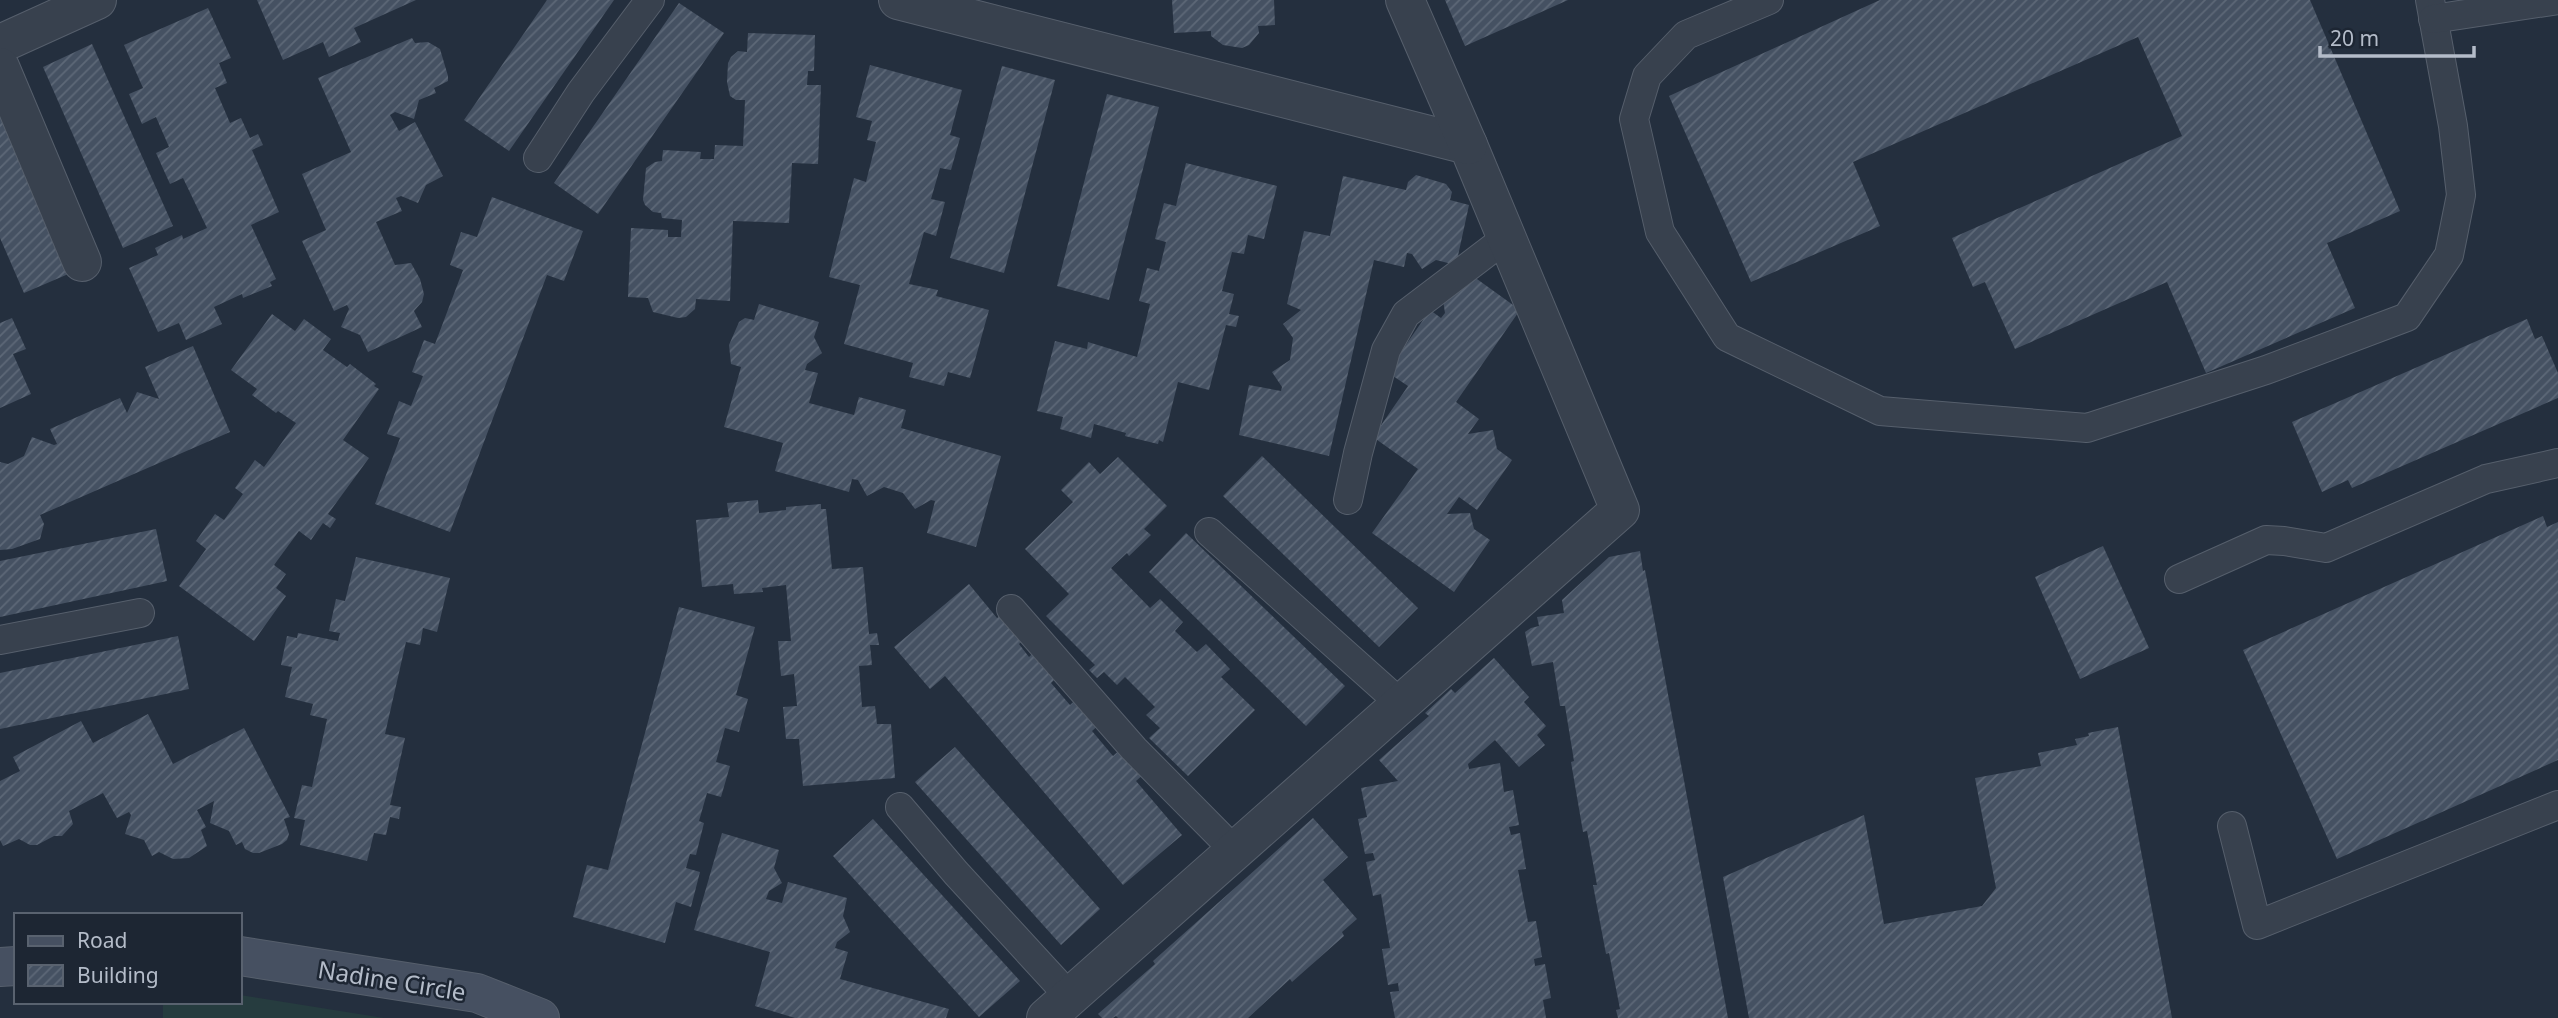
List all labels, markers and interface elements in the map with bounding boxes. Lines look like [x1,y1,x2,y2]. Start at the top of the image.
scale bar [2320,14,2474,58]
text: 20 m [2330,24,2379,52]
legend [14,913,242,1004]
text: Road [77,926,127,954]
street label: Nadine Circle [316,952,468,1008]
text: Building [77,961,159,989]

